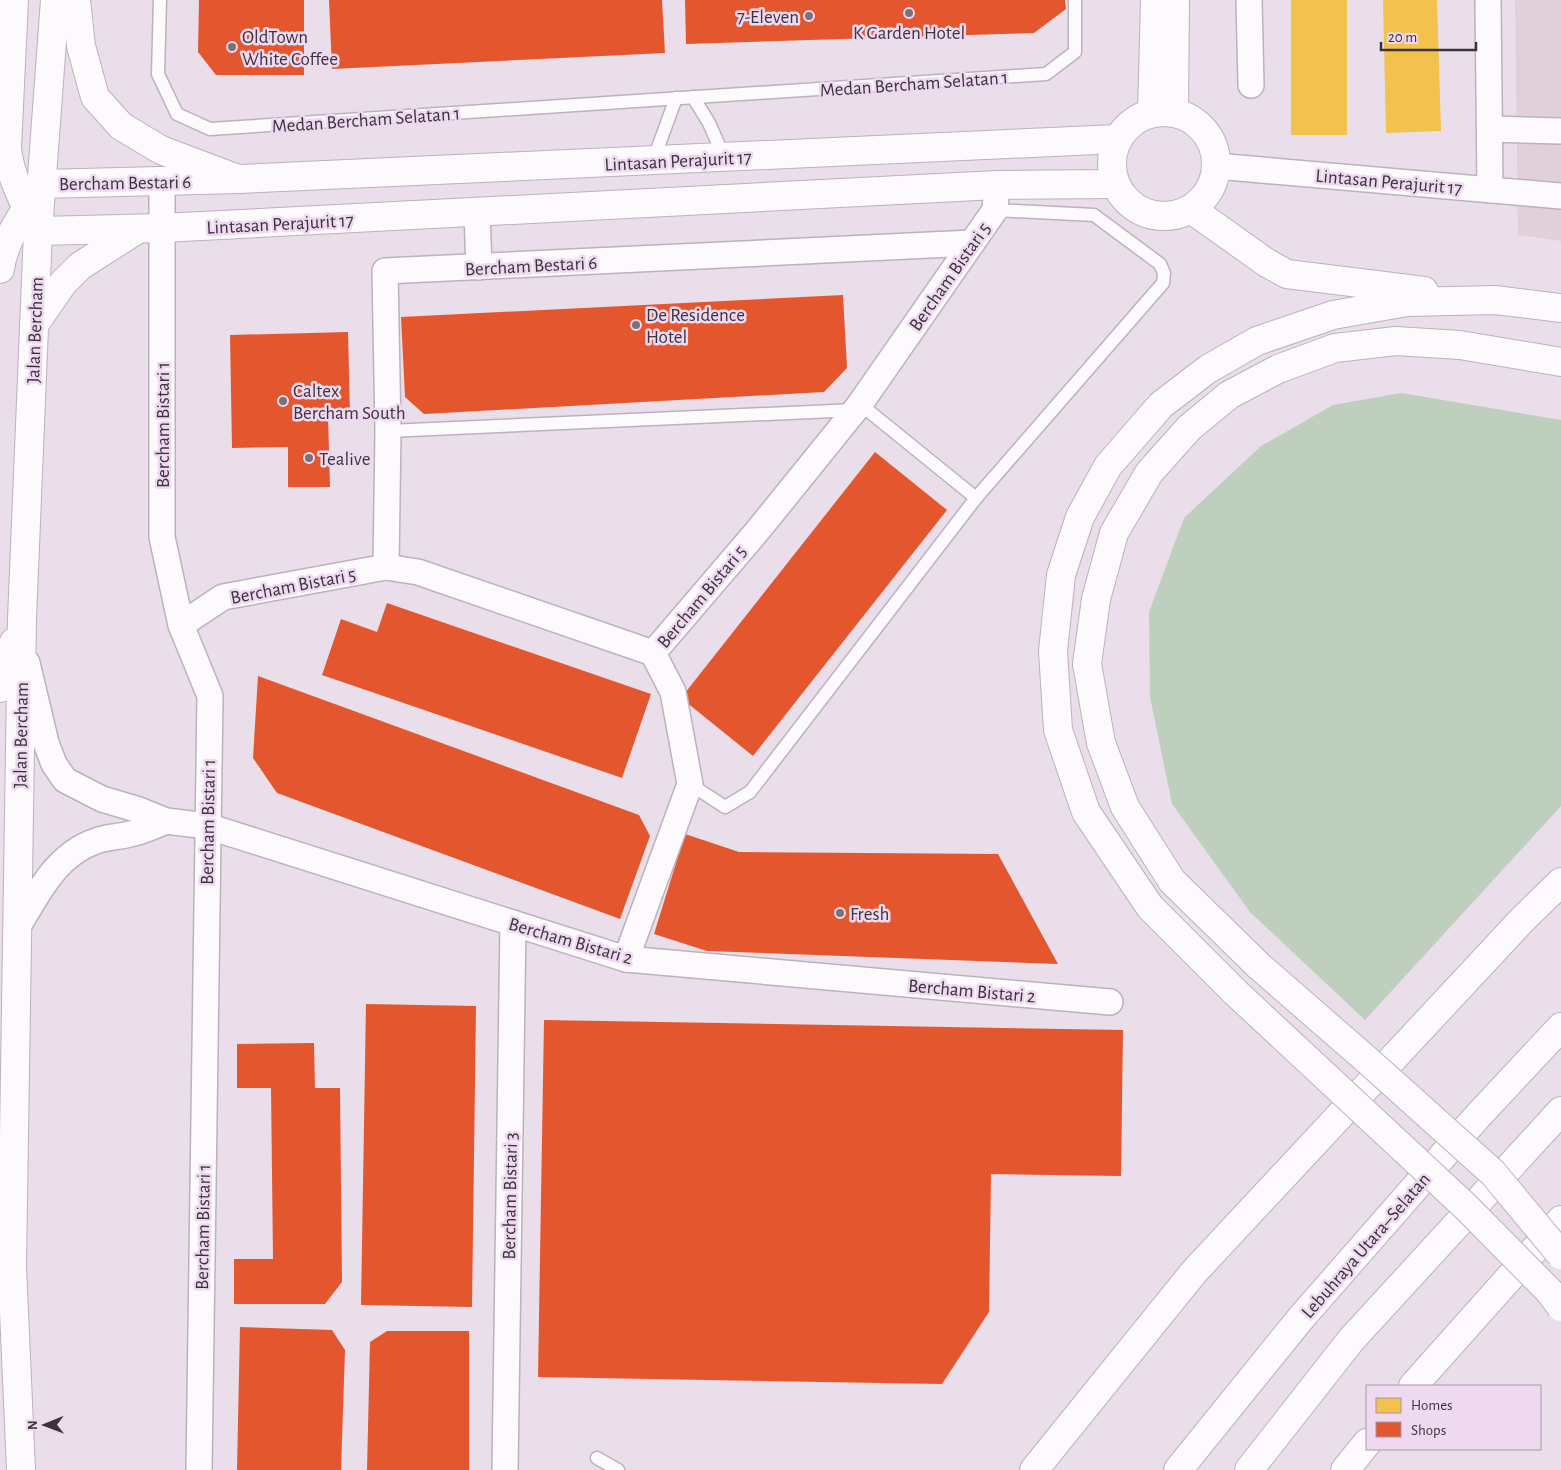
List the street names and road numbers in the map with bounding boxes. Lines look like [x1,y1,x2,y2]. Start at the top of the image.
street label: Medan Bercham Selatan 1 [819,68,1009,101]
street label: Medan Bercham Selatan 1 [271,104,461,137]
street label: Lintasan Perajurit 17 [604,148,752,175]
street label: Lintasan Perajurit 17 [1315,167,1463,198]
street label: Bercham Bestari 6 [59,173,191,194]
street label: Lintasan Perajurit 17 [206,211,354,238]
street label: Bercham Bistari 5 [906,219,995,334]
street label: Bercham Bestari 6 [465,254,598,279]
street label: Jalan Bercham [24,277,47,384]
street label: Bercham Bistari 1 [154,362,173,488]
street label: Bercham Bistari 5 [654,542,750,652]
street label: Bercham Bistari 5 [229,565,358,608]
street label: Jalan Bercham [11,682,32,788]
street label: Bercham Bistari 1 [198,759,219,885]
street label: Bercham Bistari 2 [506,915,635,968]
street label: Bercham Bistari 2 [907,976,1037,1007]
street label: Bercham Bistari 3 [500,1132,521,1260]
street label: Bercham Bistari 1 [193,1164,214,1290]
street label: Lebuhraya Utara–Selatan [1298,1170,1434,1322]

